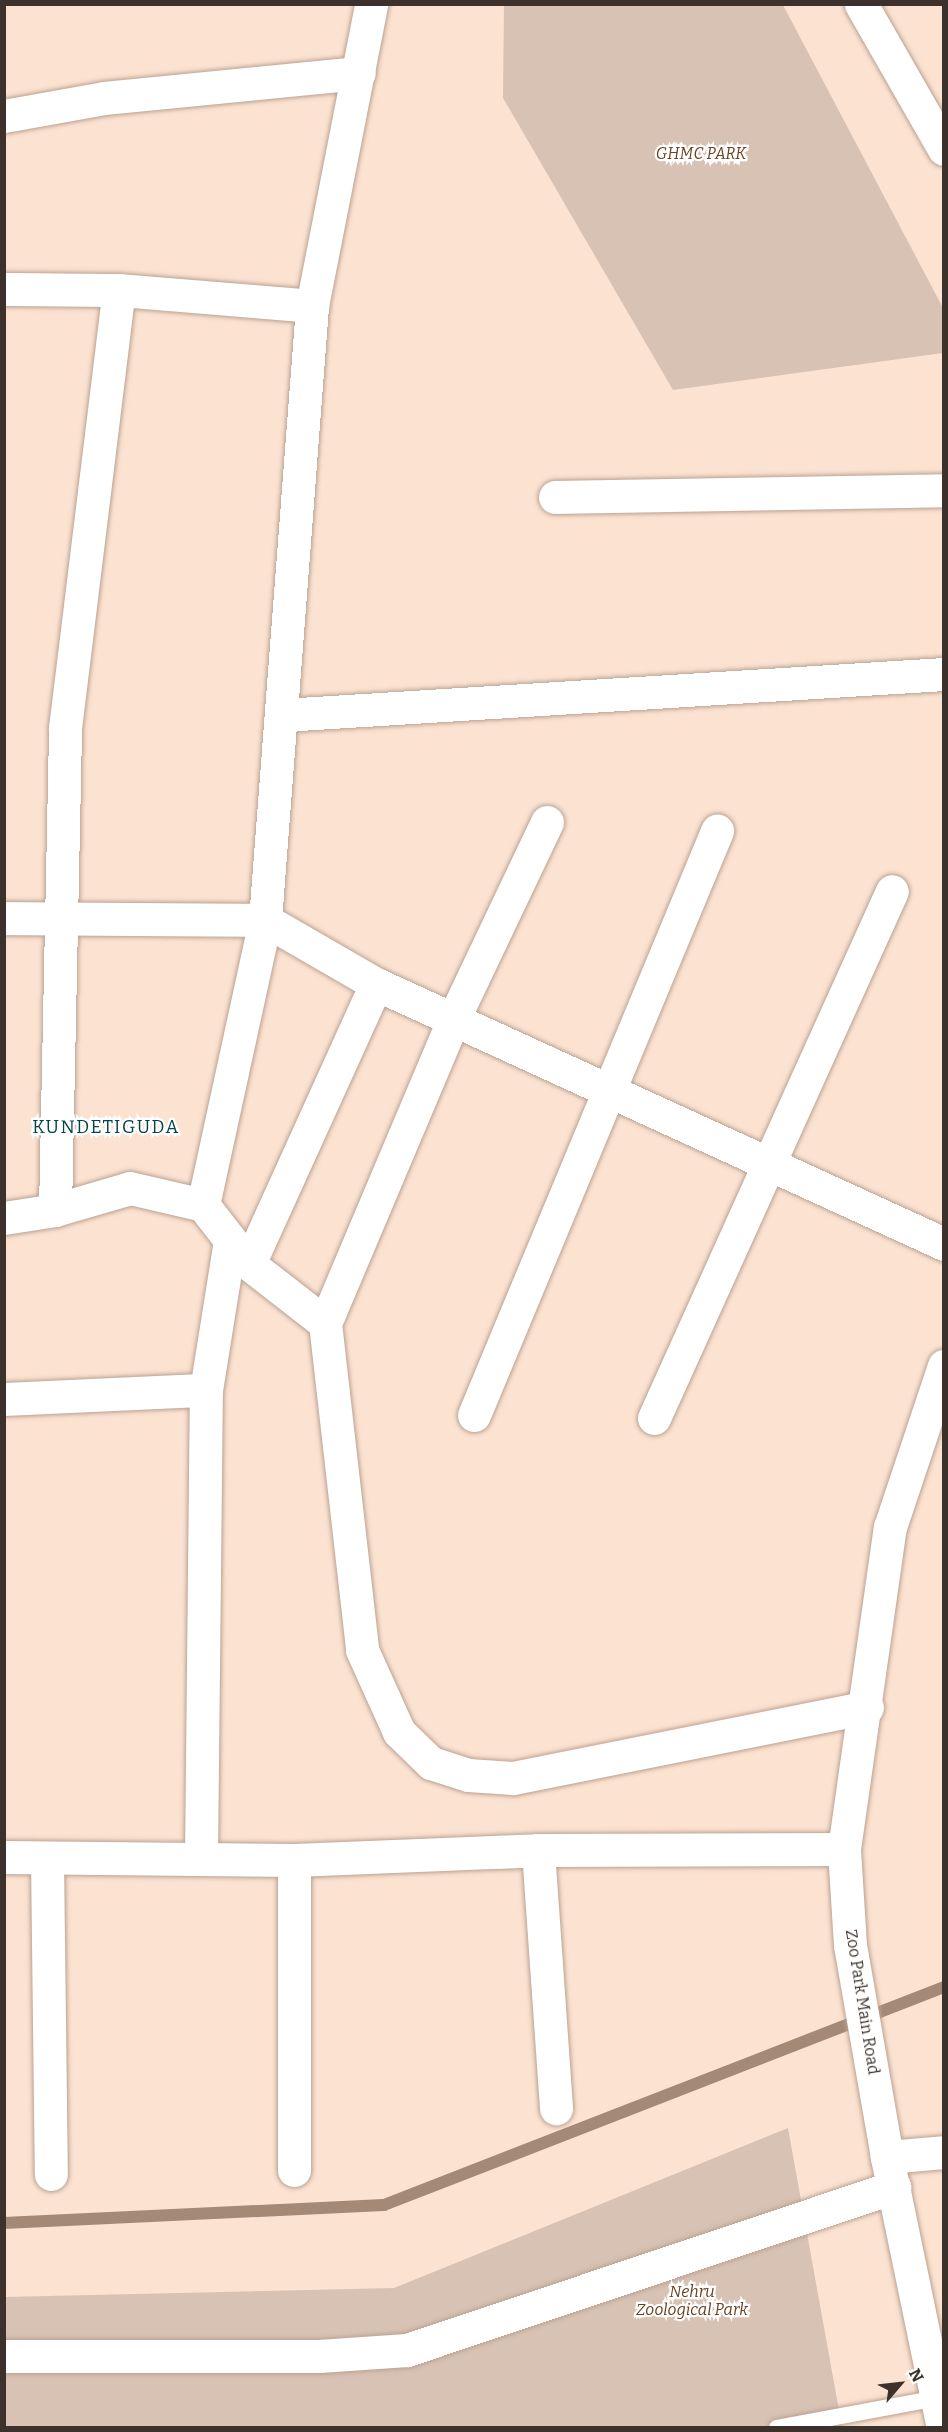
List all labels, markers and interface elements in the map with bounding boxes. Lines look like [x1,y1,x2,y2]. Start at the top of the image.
park label: GHMC PARK [656,144,746,164]
district label: KUNDETIGUDA [32,1116,180,1138]
street label: Zoo Park Main Road [841,1928,883,2076]
park label: Nehru Zoological Park [636,2282,748,2320]
north arrow [870,2354,930,2414]
text: N [905,2365,928,2385]

